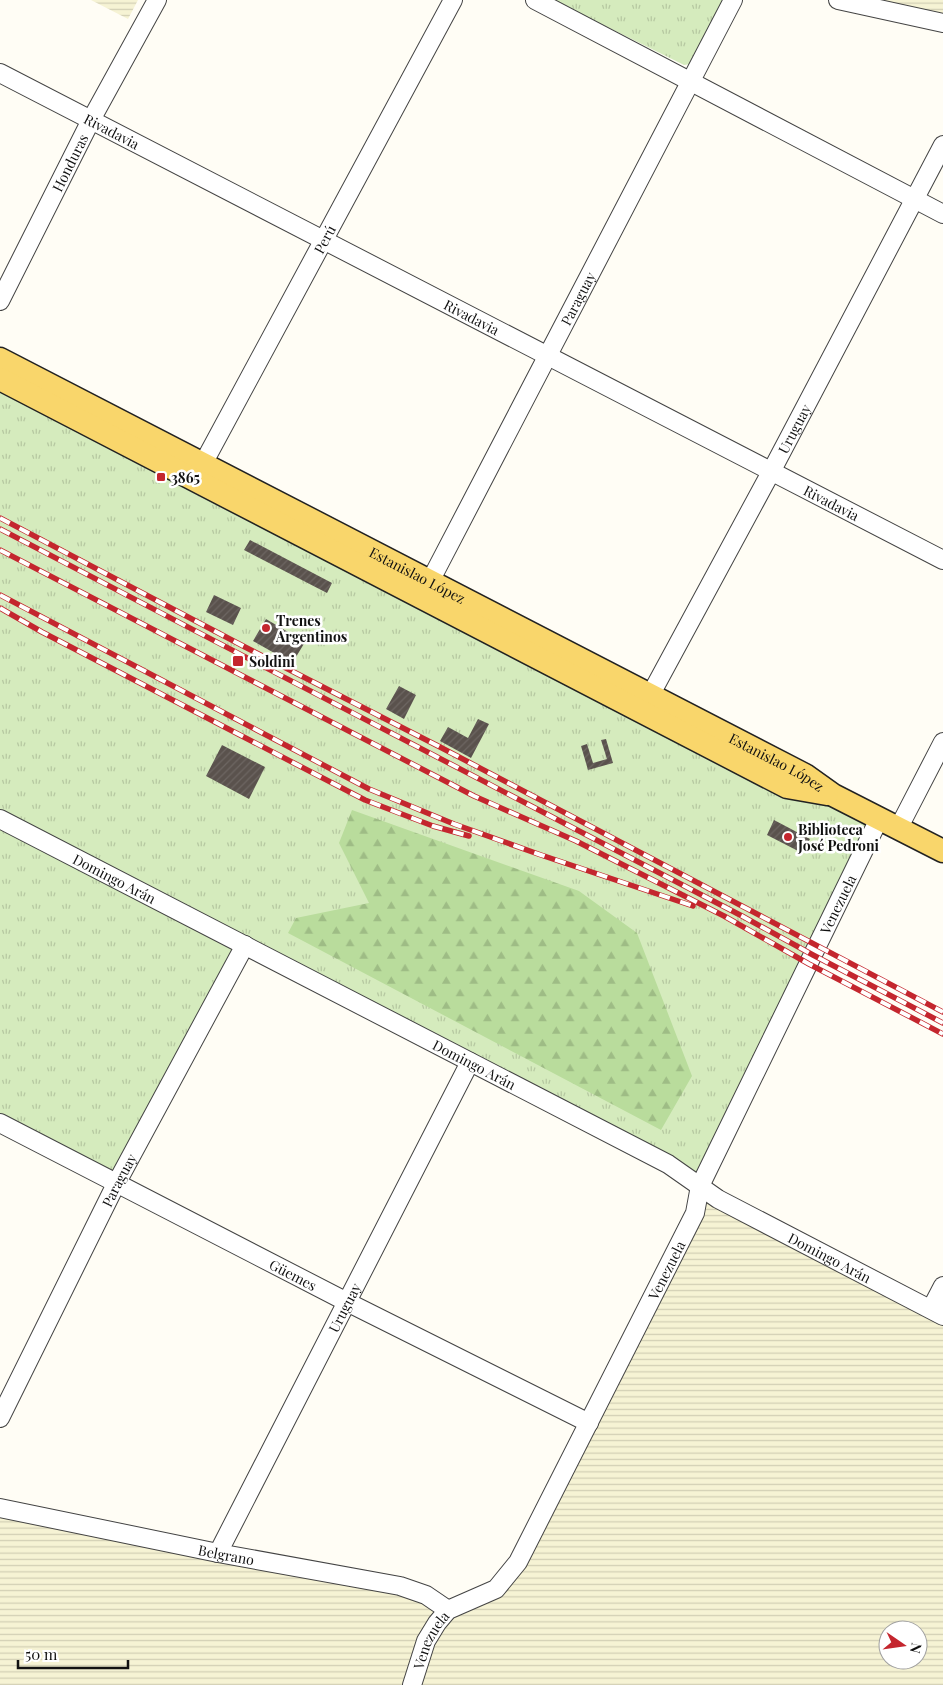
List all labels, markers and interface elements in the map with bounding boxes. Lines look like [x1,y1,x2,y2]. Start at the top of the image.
street label: Rivadavia [81,109,143,153]
street label: Honduras [47,130,92,195]
street label: Perú [309,222,340,257]
street label: Paraguay [556,268,599,328]
street label: Rivadavia [441,294,503,339]
street label: Uruguay [773,401,815,457]
place label: 3865 [171,468,200,487]
marker: 3865 [155,471,167,483]
street label: Rivadavia [801,480,863,525]
street label: Estanislao López [366,542,469,608]
place label: Trenes Argentinos [275,611,347,646]
marker: Trenes Argentinos [260,622,272,634]
place label: Soldini [249,652,296,671]
marker: Soldini [231,654,245,668]
street label: Estanislao López [726,728,828,795]
place label: Biblioteca José Pedroni [797,820,880,855]
marker: Biblioteca José Pedroni [782,831,794,843]
street label: Domingo Arán [70,849,160,908]
street label: Venezuela [815,871,860,938]
street label: Domingo Arán [430,1035,520,1094]
street label: Paraguay [97,1150,140,1210]
street label: Domingo Arán [785,1228,875,1287]
street label: Venezuela [643,1237,689,1303]
street label: Güemes [266,1254,320,1294]
street label: Uruguay [323,1279,365,1335]
street label: Belgrano [197,1540,256,1569]
street label: Venezuela [408,1607,453,1672]
north arrow [878,1620,928,1670]
scale bar [18,1638,128,1670]
text: N [906,1641,927,1655]
text: 50 m [25,1644,58,1664]

